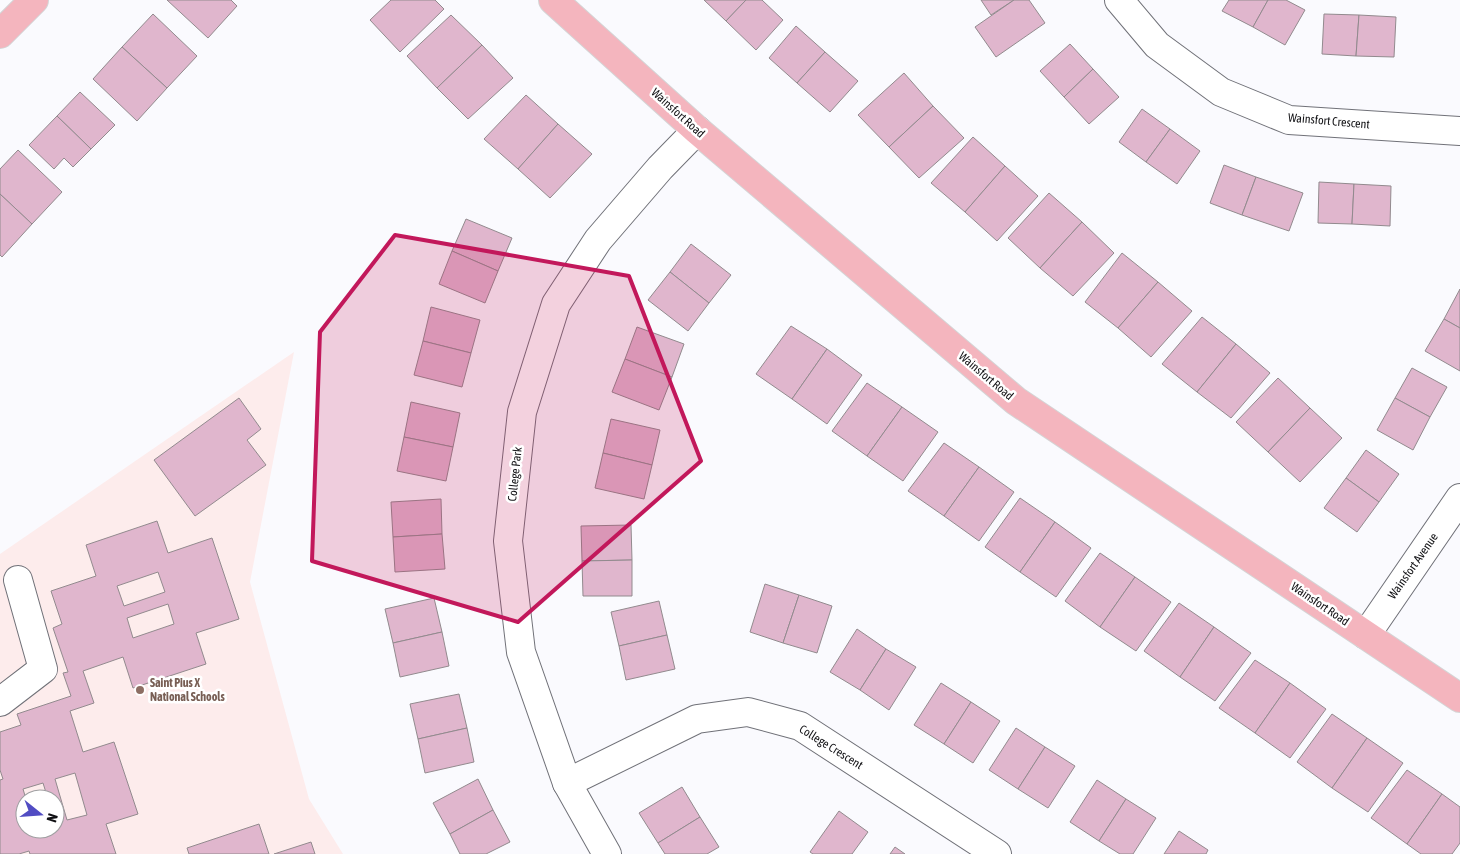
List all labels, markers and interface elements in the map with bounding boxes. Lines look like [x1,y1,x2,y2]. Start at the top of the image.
street label: Wainsfort Road [648,85,708,141]
street label: Wainsfort Crescent [1288,110,1371,132]
street label: Wainsfort Road [956,349,1016,403]
street label: College Park [505,445,525,502]
street label: Wainsfort Avenue [1385,530,1441,602]
street label: Wainsfort Road [1288,579,1352,629]
place label: Saint Pius X National Schools [150,676,226,704]
marker: Saint Pius X National Schools [134,684,146,696]
street label: College Crescent [797,722,866,772]
north arrow [15,789,65,839]
text: N [44,812,61,824]

